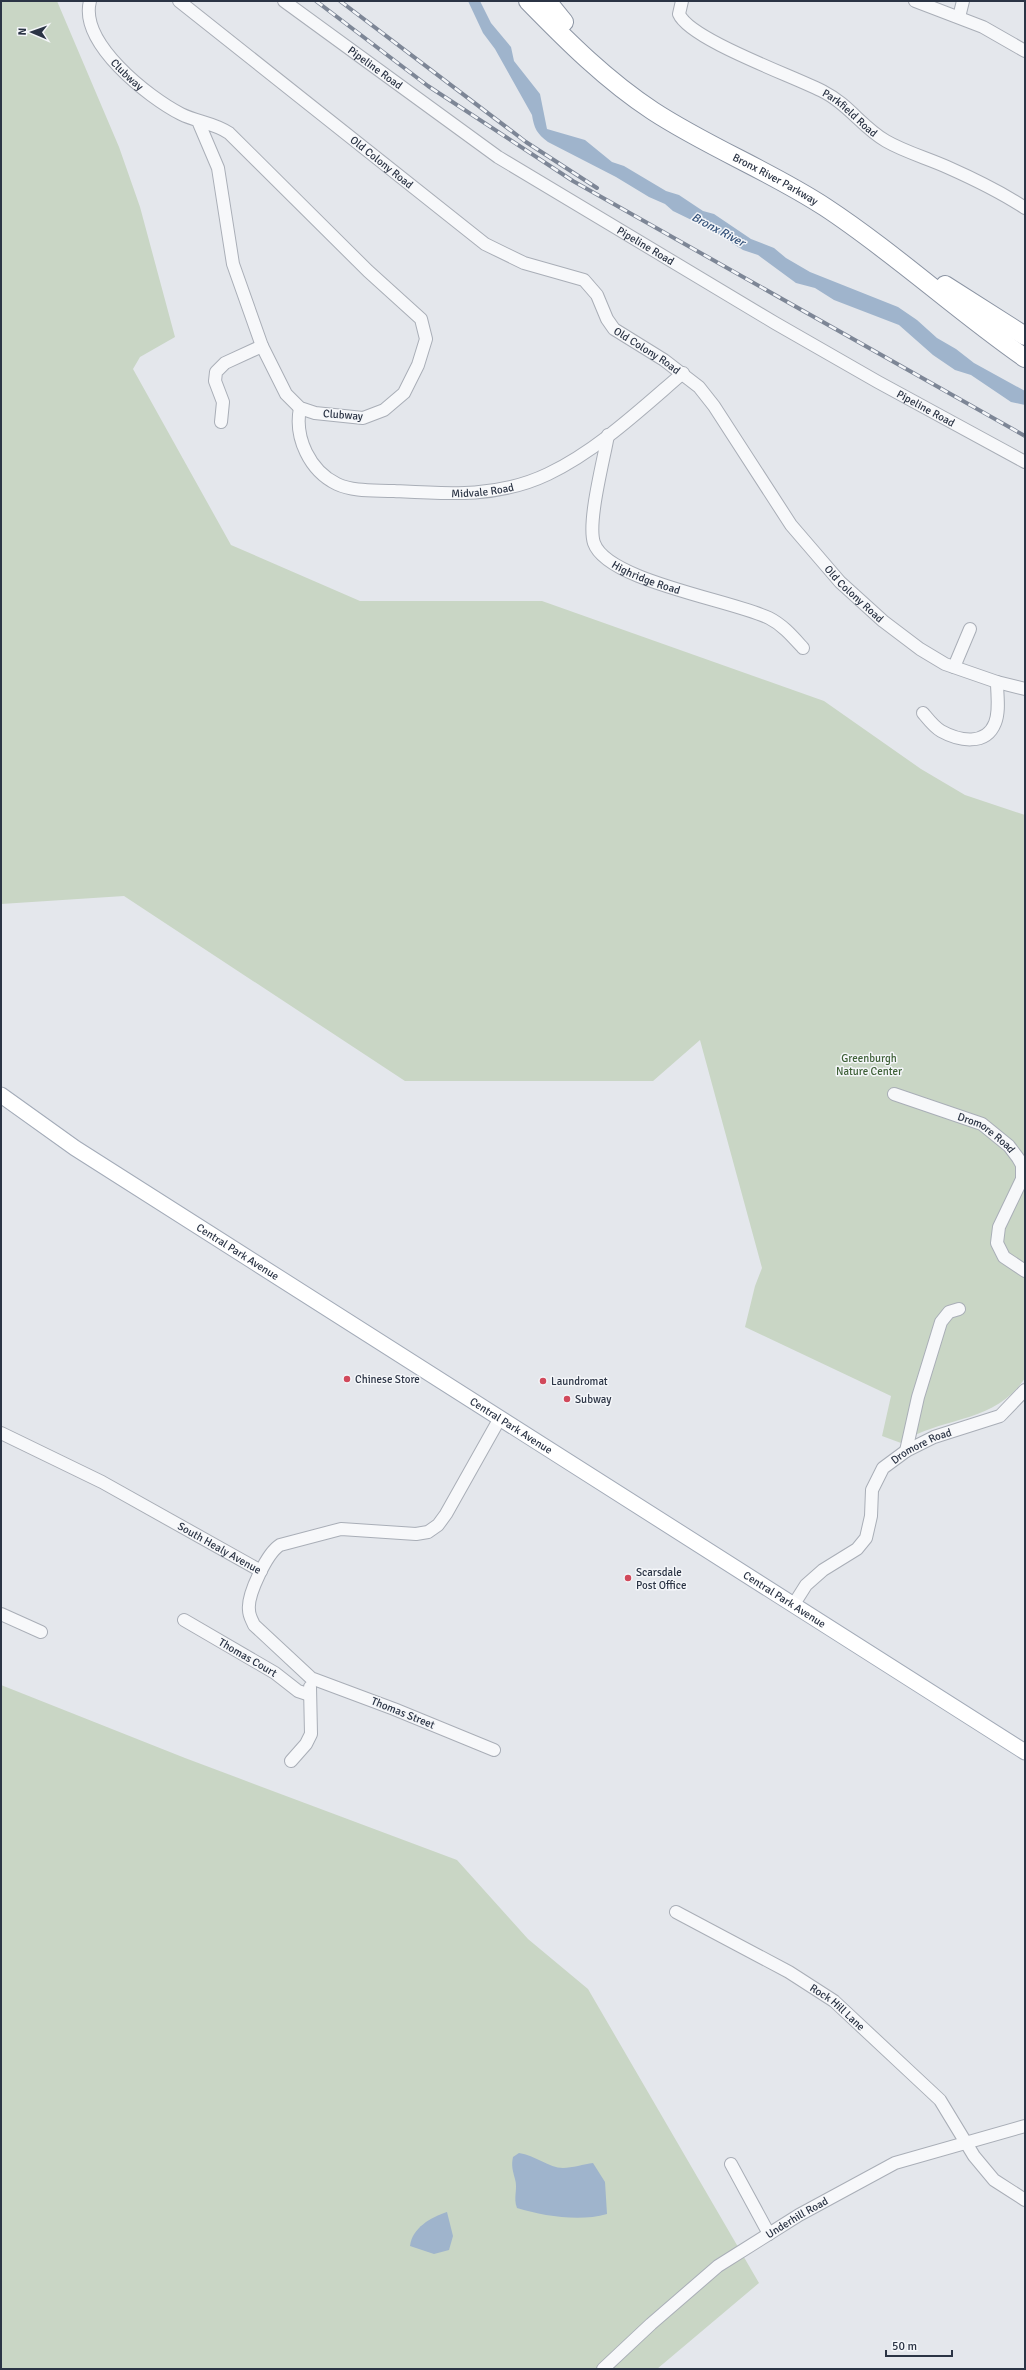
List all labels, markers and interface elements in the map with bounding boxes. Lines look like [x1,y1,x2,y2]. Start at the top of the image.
north arrow [12,12,52,52]
text: N [16,28,29,36]
street label: Pipeline Road [345,43,405,92]
street label: Clubway [108,56,147,93]
street label: Parkfield Road [820,86,880,140]
street label: Old Colony Road [348,133,416,191]
street label: Bronx River Parkway [731,150,821,208]
water label: Bronx River [689,210,749,251]
street label: Pipeline Road [615,223,677,268]
street label: Old Colony Road [611,324,683,377]
street label: Pipeline Road [895,387,957,429]
street label: Clubway [323,407,364,423]
street label: Midvale Road [451,480,515,500]
street label: Highridge Road [609,558,682,597]
street label: Old Colony Road [822,563,887,625]
park label: Greenburgh Nature Center [836,1052,902,1078]
street label: Dromore Road [956,1110,1018,1155]
street label: Central Park Avenue [194,1221,282,1283]
place label: Chinese Store [355,1373,420,1386]
marker: Chinese Store [342,1374,352,1384]
place label: Laundromat [551,1375,608,1388]
marker: Laundromat [538,1376,548,1386]
place label: Subway [575,1393,612,1406]
street label: Central Park Avenue [468,1394,555,1456]
marker: Subway [562,1394,572,1404]
street label: Dromore Road [888,1425,953,1467]
street label: South Healy Avenue [175,1519,264,1576]
place label: Scarsdale Post Office [636,1566,686,1592]
street label: Central Park Avenue [741,1568,828,1630]
marker: Scarsdale Post Office [623,1573,633,1583]
street label: Thomas Court [216,1635,280,1679]
street label: Thomas Street [369,1694,437,1732]
street label: Rock Hill Lane [808,1981,868,2033]
street label: Underhill Road [763,2194,830,2241]
scale bar [886,2332,952,2358]
text: 50 m [892,2339,917,2354]

